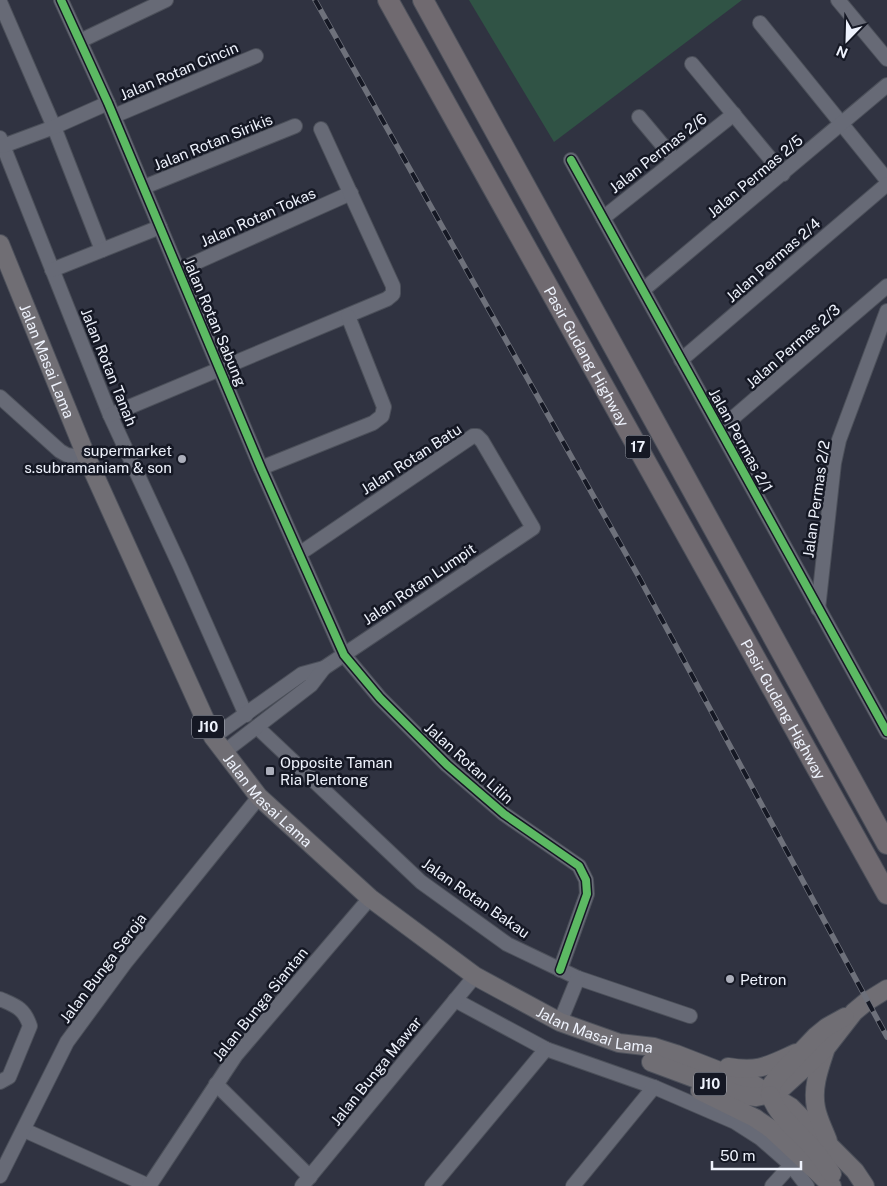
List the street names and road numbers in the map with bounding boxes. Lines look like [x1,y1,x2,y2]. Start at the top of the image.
street label: Jalan Rotan Cincin [117,38,241,104]
street label: Jalan Rotan Sirikis [151,110,275,174]
street label: Jalan Permas 2/6 [606,110,710,196]
street label: Jalan Permas 2/5 [704,131,806,221]
street label: Jalan Rotan Tokas [198,184,318,250]
street label: Jalan Permas 2/4 [723,215,823,305]
street label: Jalan Rotan Sabung [180,255,250,389]
street label: Pasir Gudang Highway [541,283,633,429]
street label: Jalan Masai Lama [17,301,78,420]
street label: Jalan Permas 2/3 [743,301,843,391]
street label: Jalan Rotan Tanah [78,306,140,428]
street label: Jalan Permas 2/1 [706,385,776,495]
street label: Jalan Rotan Batu [358,420,464,498]
road number: 17 [626,436,650,458]
street label: Jalan Permas 2/2 [799,439,833,559]
street label: Jalan Rotan Lumpit [359,540,479,628]
street label: Pasir Gudang Highway [738,636,830,782]
road number: J10 [192,716,224,739]
street label: Jalan Rotan Lilin [421,719,517,807]
street label: Jalan Masai Lama [220,750,316,850]
street label: Jalan Rotan Bakau [419,855,533,941]
street label: Jalan Bunga Seroja [56,910,150,1026]
street label: Jalan Bunga Siantan [209,944,311,1064]
street label: Jalan Masai Lama [534,1003,654,1055]
street label: Jalan Bunga Mawar [327,1013,425,1129]
road number: J10 [694,1072,726,1096]

